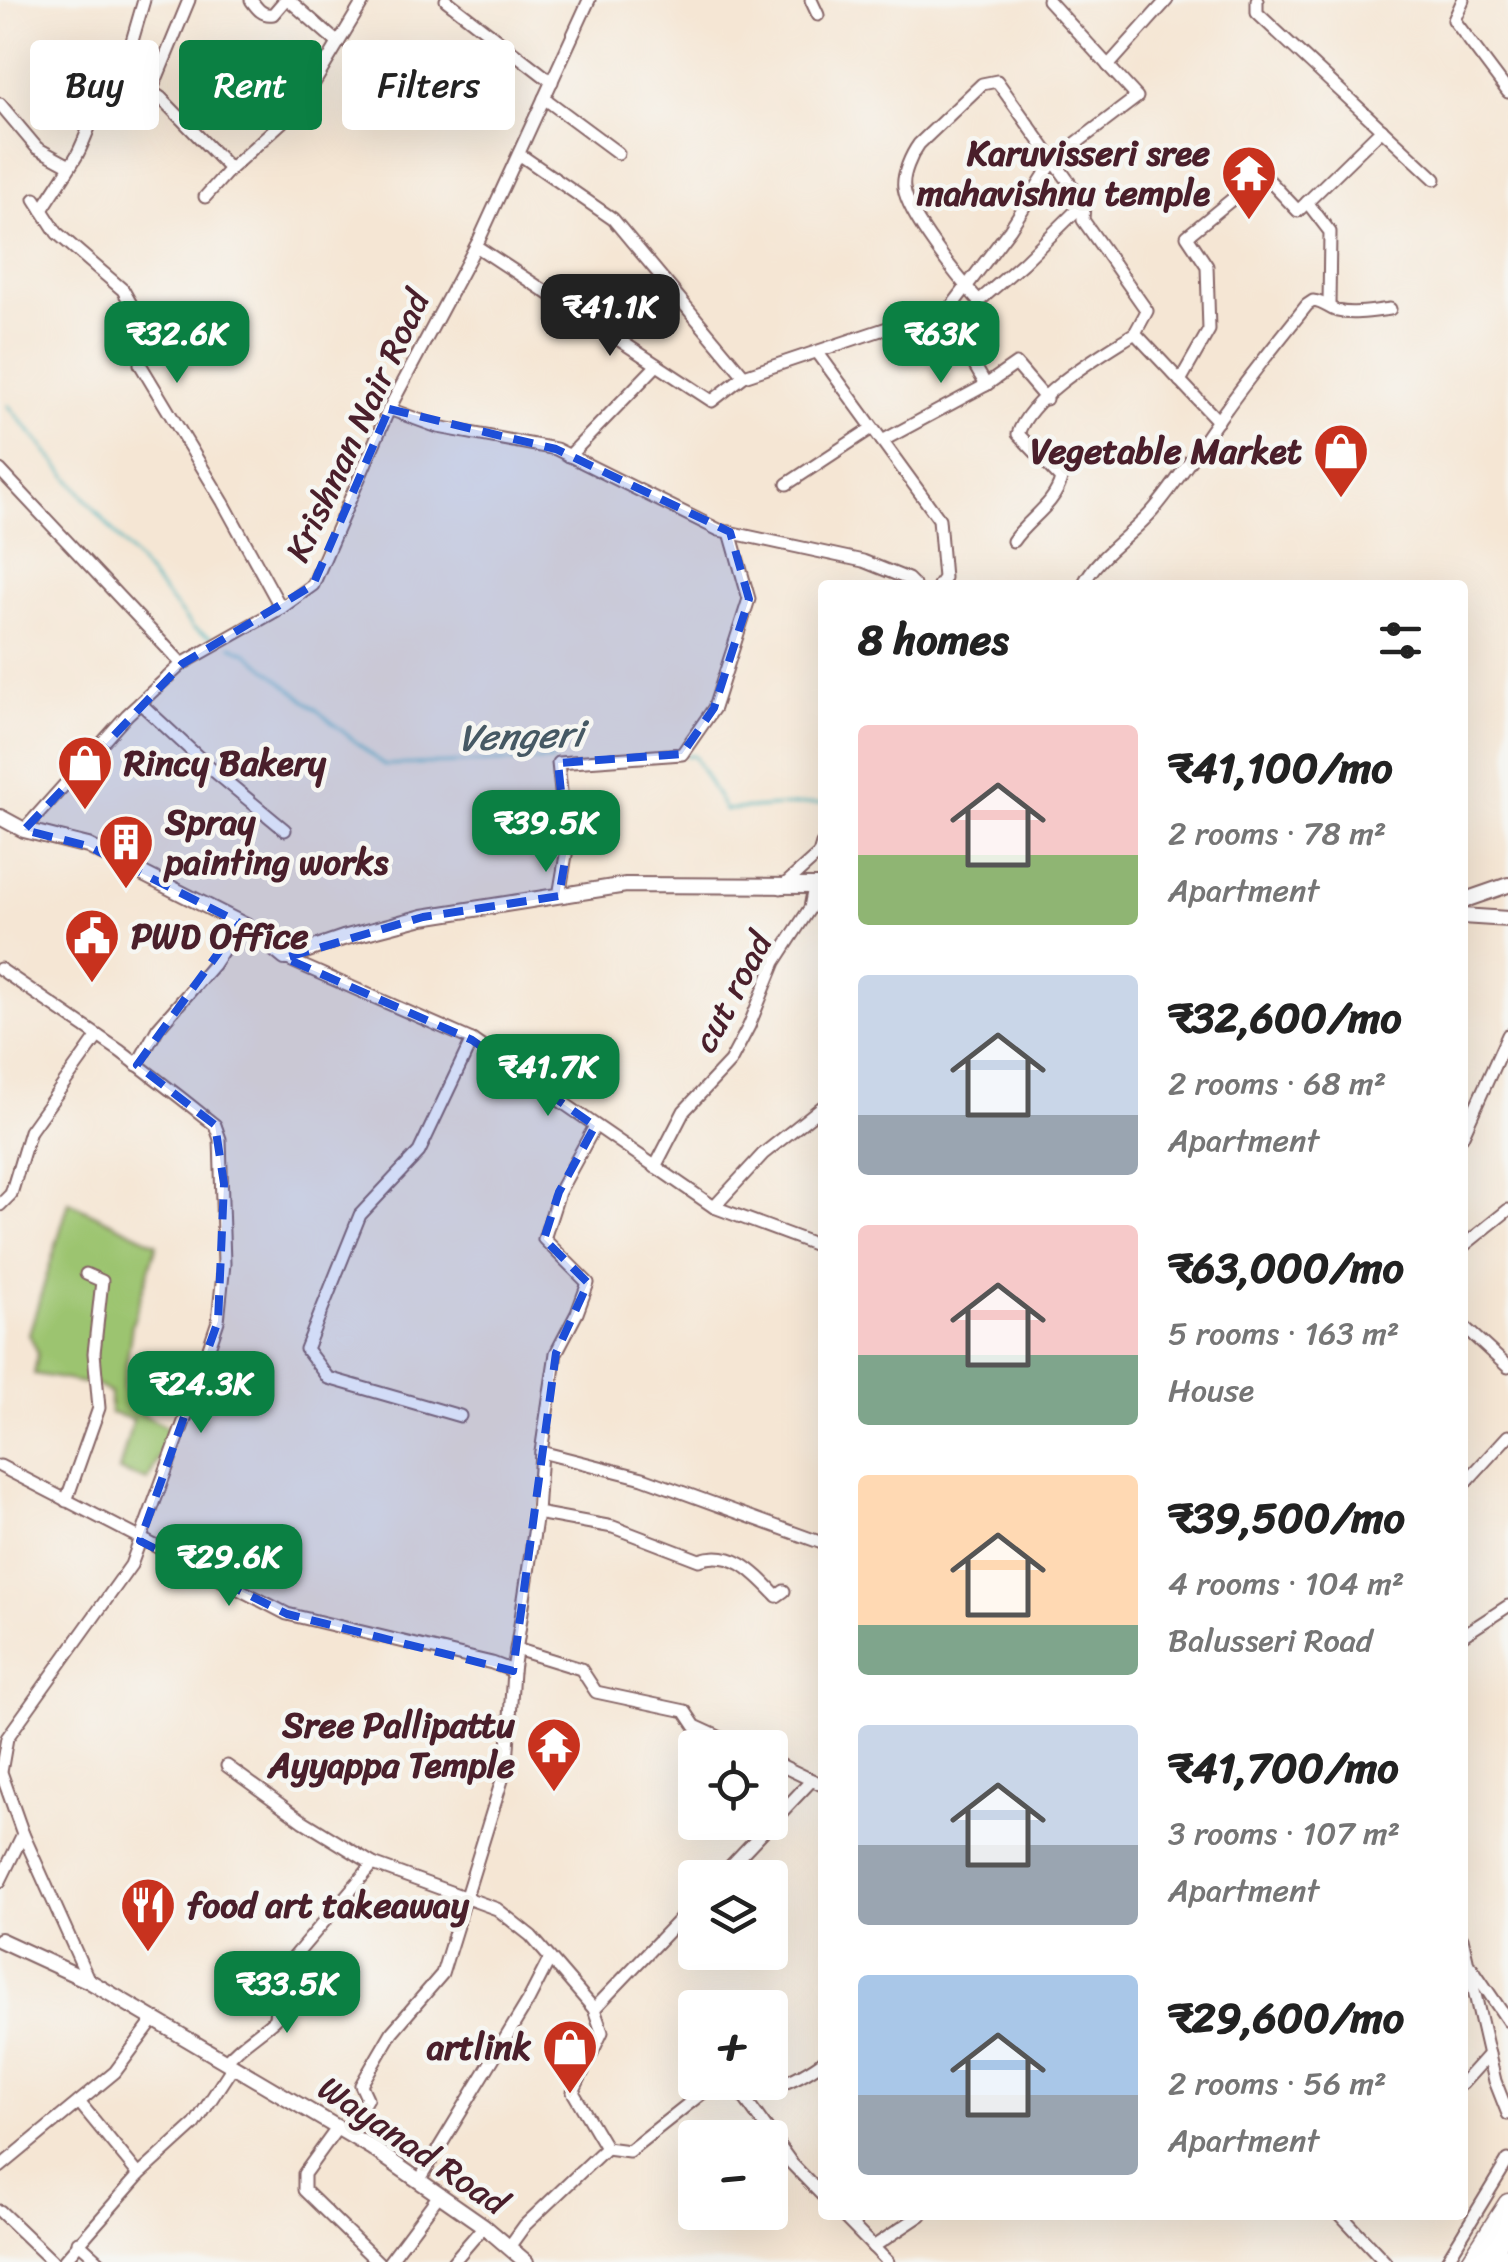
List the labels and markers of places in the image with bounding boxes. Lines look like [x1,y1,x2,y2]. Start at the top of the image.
place label: Karuvisseri sree mahavishnu temple [916,122,1210,224]
temple icon: Karuvisseri sree mahavishnu temple [1219,143,1279,222]
pin: ₹41.1K [529,274,691,359]
pin: ₹32.6K [96,301,258,386]
pin: ₹63K [882,301,1000,386]
place label: Vegetable Market [1031,420,1303,482]
shop icon: Vegetable Market [1311,421,1371,500]
place label: Rincy Bakery [123,732,327,794]
shop icon: Rincy Bakery [55,733,115,812]
pin: ₹39.5K [465,790,627,875]
place label: Spray painting works [163,791,389,893]
building icon: Spray painting works [96,812,156,891]
place label: PWD Office [131,905,309,967]
public building icon: PWD Office [62,906,122,985]
pin: ₹41.7K [467,1034,629,1119]
pin: ₹24.3K [120,1351,282,1436]
pin: ₹29.6K [148,1524,310,1609]
place label: Sree Pallipattu Ayyappa Temple [266,1694,515,1796]
temple icon: Sree Pallipattu Ayyappa Temple [524,1715,584,1794]
place label: food art takeaway [187,1874,470,1936]
restaurant icon: food art takeaway [118,1875,178,1954]
pin: ₹33.5K [206,1951,368,2036]
place label: artlink [426,2016,531,2078]
shop icon: artlink [540,2017,600,2096]

